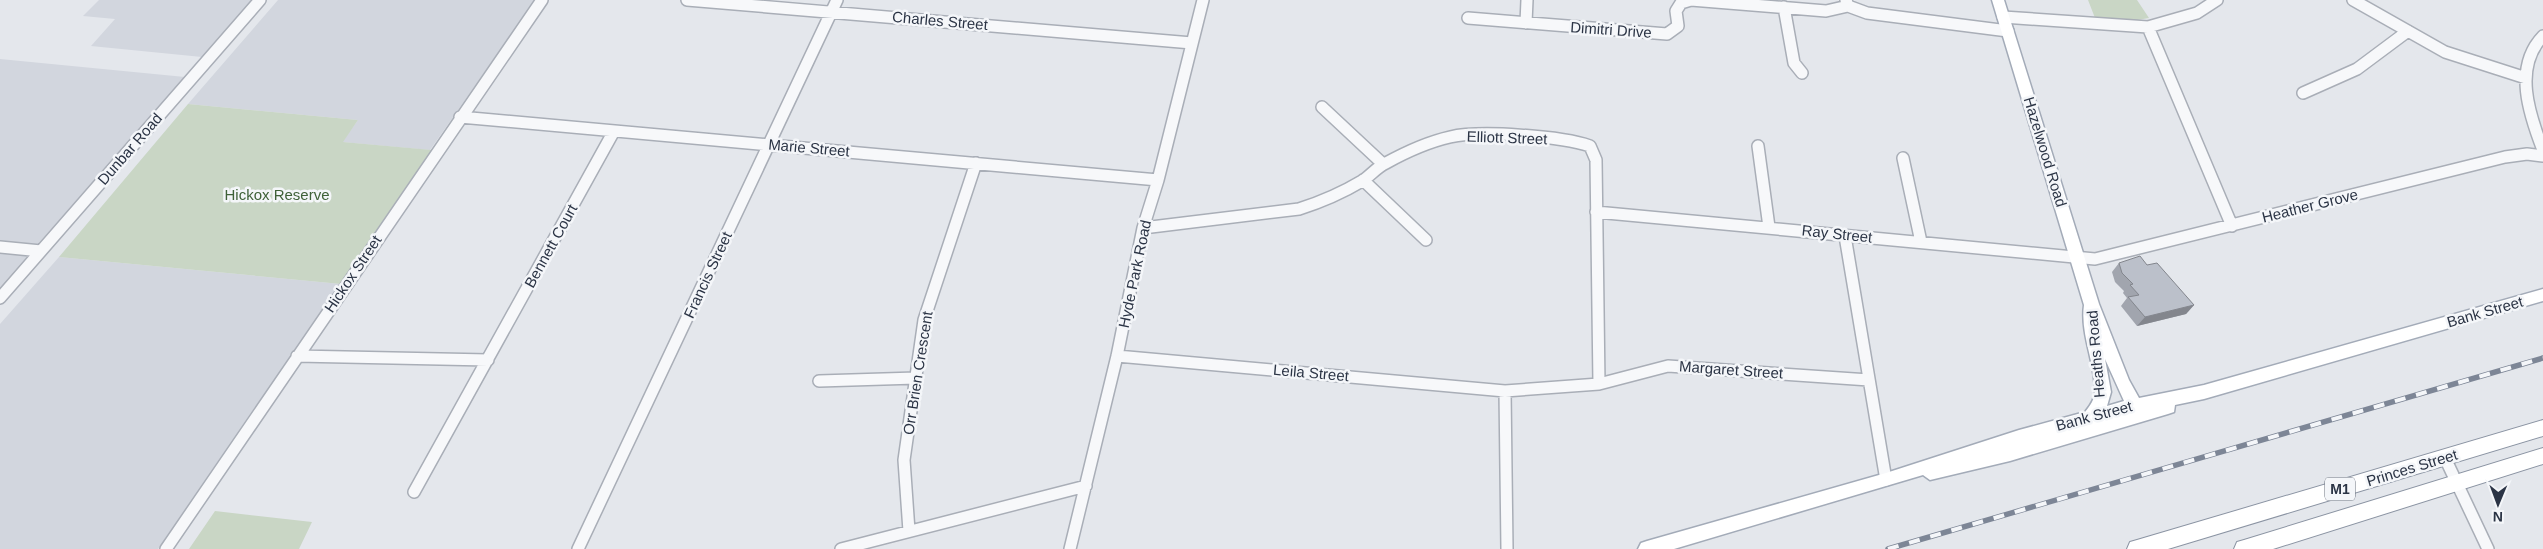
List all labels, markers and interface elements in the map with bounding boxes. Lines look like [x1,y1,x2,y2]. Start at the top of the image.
street label: Charles Street [892,8,989,33]
street label: Dimitri Drive [1570,18,1652,41]
street label: Hazelwood Road [2021,95,2070,209]
street label: Dunbar Road [94,109,165,188]
street label: Elliott Street [1466,128,1549,147]
street label: Marie Street [768,135,851,160]
street label: Heather Grove [2260,185,2360,226]
park label: Hickox Reserve [224,186,330,203]
street label: Bennett Court [521,200,581,290]
street label: Hyde Park Road [1115,218,1154,329]
street label: Ray Street [1801,221,1874,246]
street label: Francis Street [680,228,735,321]
street label: Hickox Street [321,231,385,315]
street label: Bank Street [2445,292,2526,330]
street label: Orr Brien Crescent [899,309,936,436]
street label: Heaths Road [2083,310,2108,398]
street label: Margaret Street [1678,357,1784,382]
street label: Leila Street [1273,361,1350,384]
street label: Bank Street [2054,397,2135,434]
street label: Princes Street [2364,445,2460,489]
road number: M1 [2325,478,2355,500]
north arrow [2473,479,2523,529]
text: N [2493,509,2503,525]

